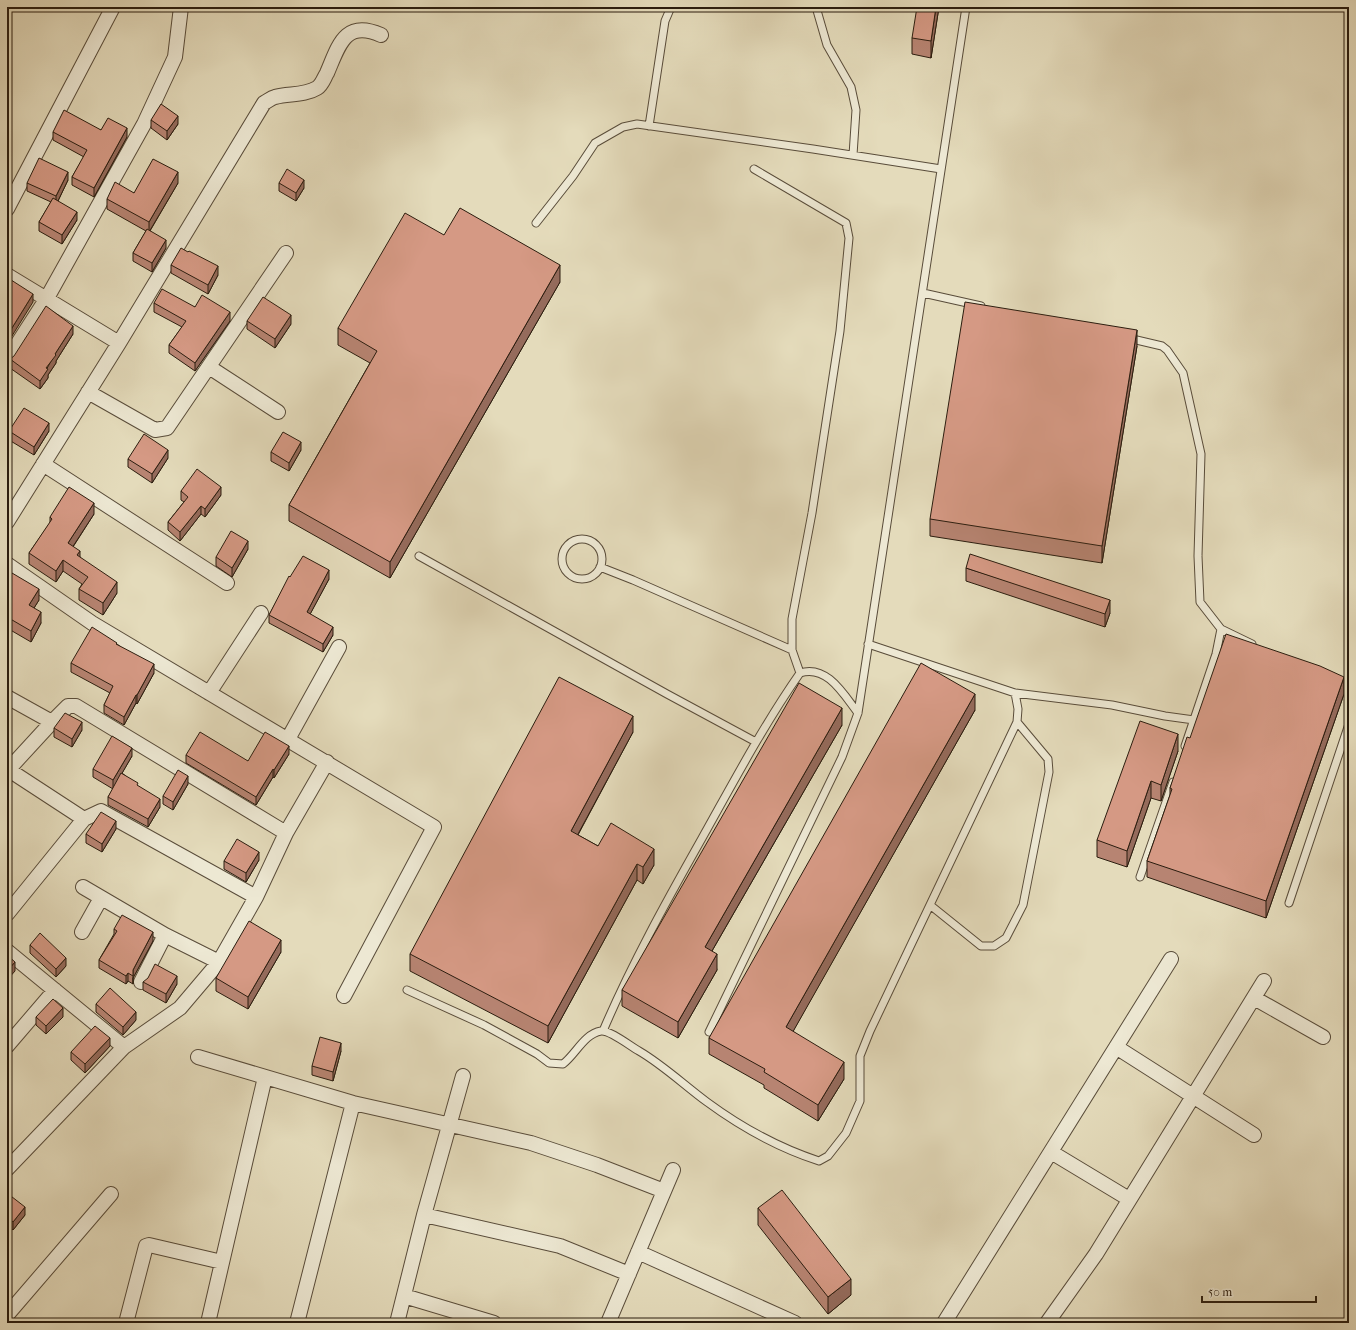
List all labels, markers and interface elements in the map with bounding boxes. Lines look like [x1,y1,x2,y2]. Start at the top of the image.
scale bar [1202,1278,1316,1304]
text: 50 m [1208,1285,1232,1299]

